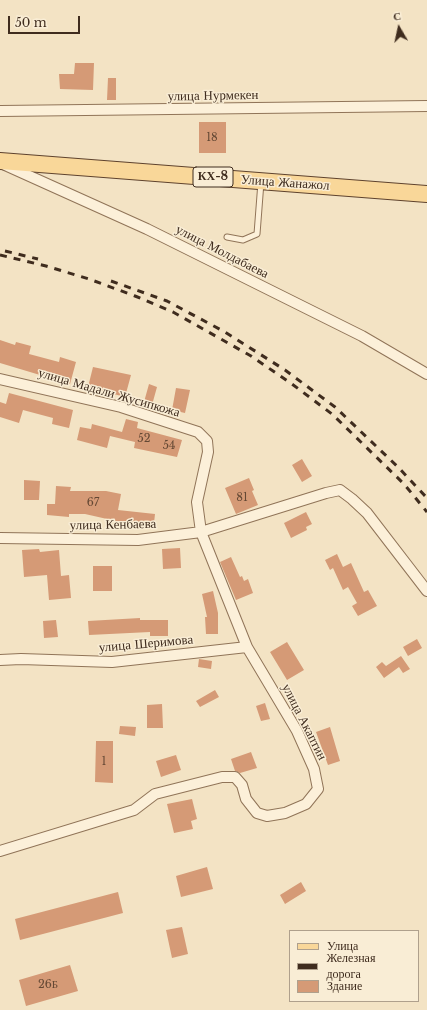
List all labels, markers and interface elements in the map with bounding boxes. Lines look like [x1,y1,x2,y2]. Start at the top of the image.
scale bar [10,8,82,34]
north arrow [379,8,419,48]
text: С [392,9,402,24]
text: 50 m [15,15,47,30]
street label: улица Нурмекен [168,87,258,105]
house number: 18 [206,131,218,145]
road number: КХ-8 [193,167,233,187]
street label: Улица Жанажол [240,172,330,194]
street label: улица Молдабаева [173,222,271,282]
street label: улица Мадали Жусипкожа [36,365,182,421]
house number: 52 [137,432,151,446]
house number: 54 [163,439,175,453]
house number: 81 [236,491,248,505]
house number: 67 [87,496,99,510]
street label: улица Кенбаева [70,516,156,534]
street label: улица Шеримова [98,632,194,656]
street label: улица Акаптин [278,681,330,763]
house number: 1 [102,755,106,769]
legend [289,930,419,1002]
text: Улица [327,938,358,953]
text: Железная дорога [326,950,375,981]
house number: 26Б [38,978,58,992]
text: Здание [327,978,362,993]

